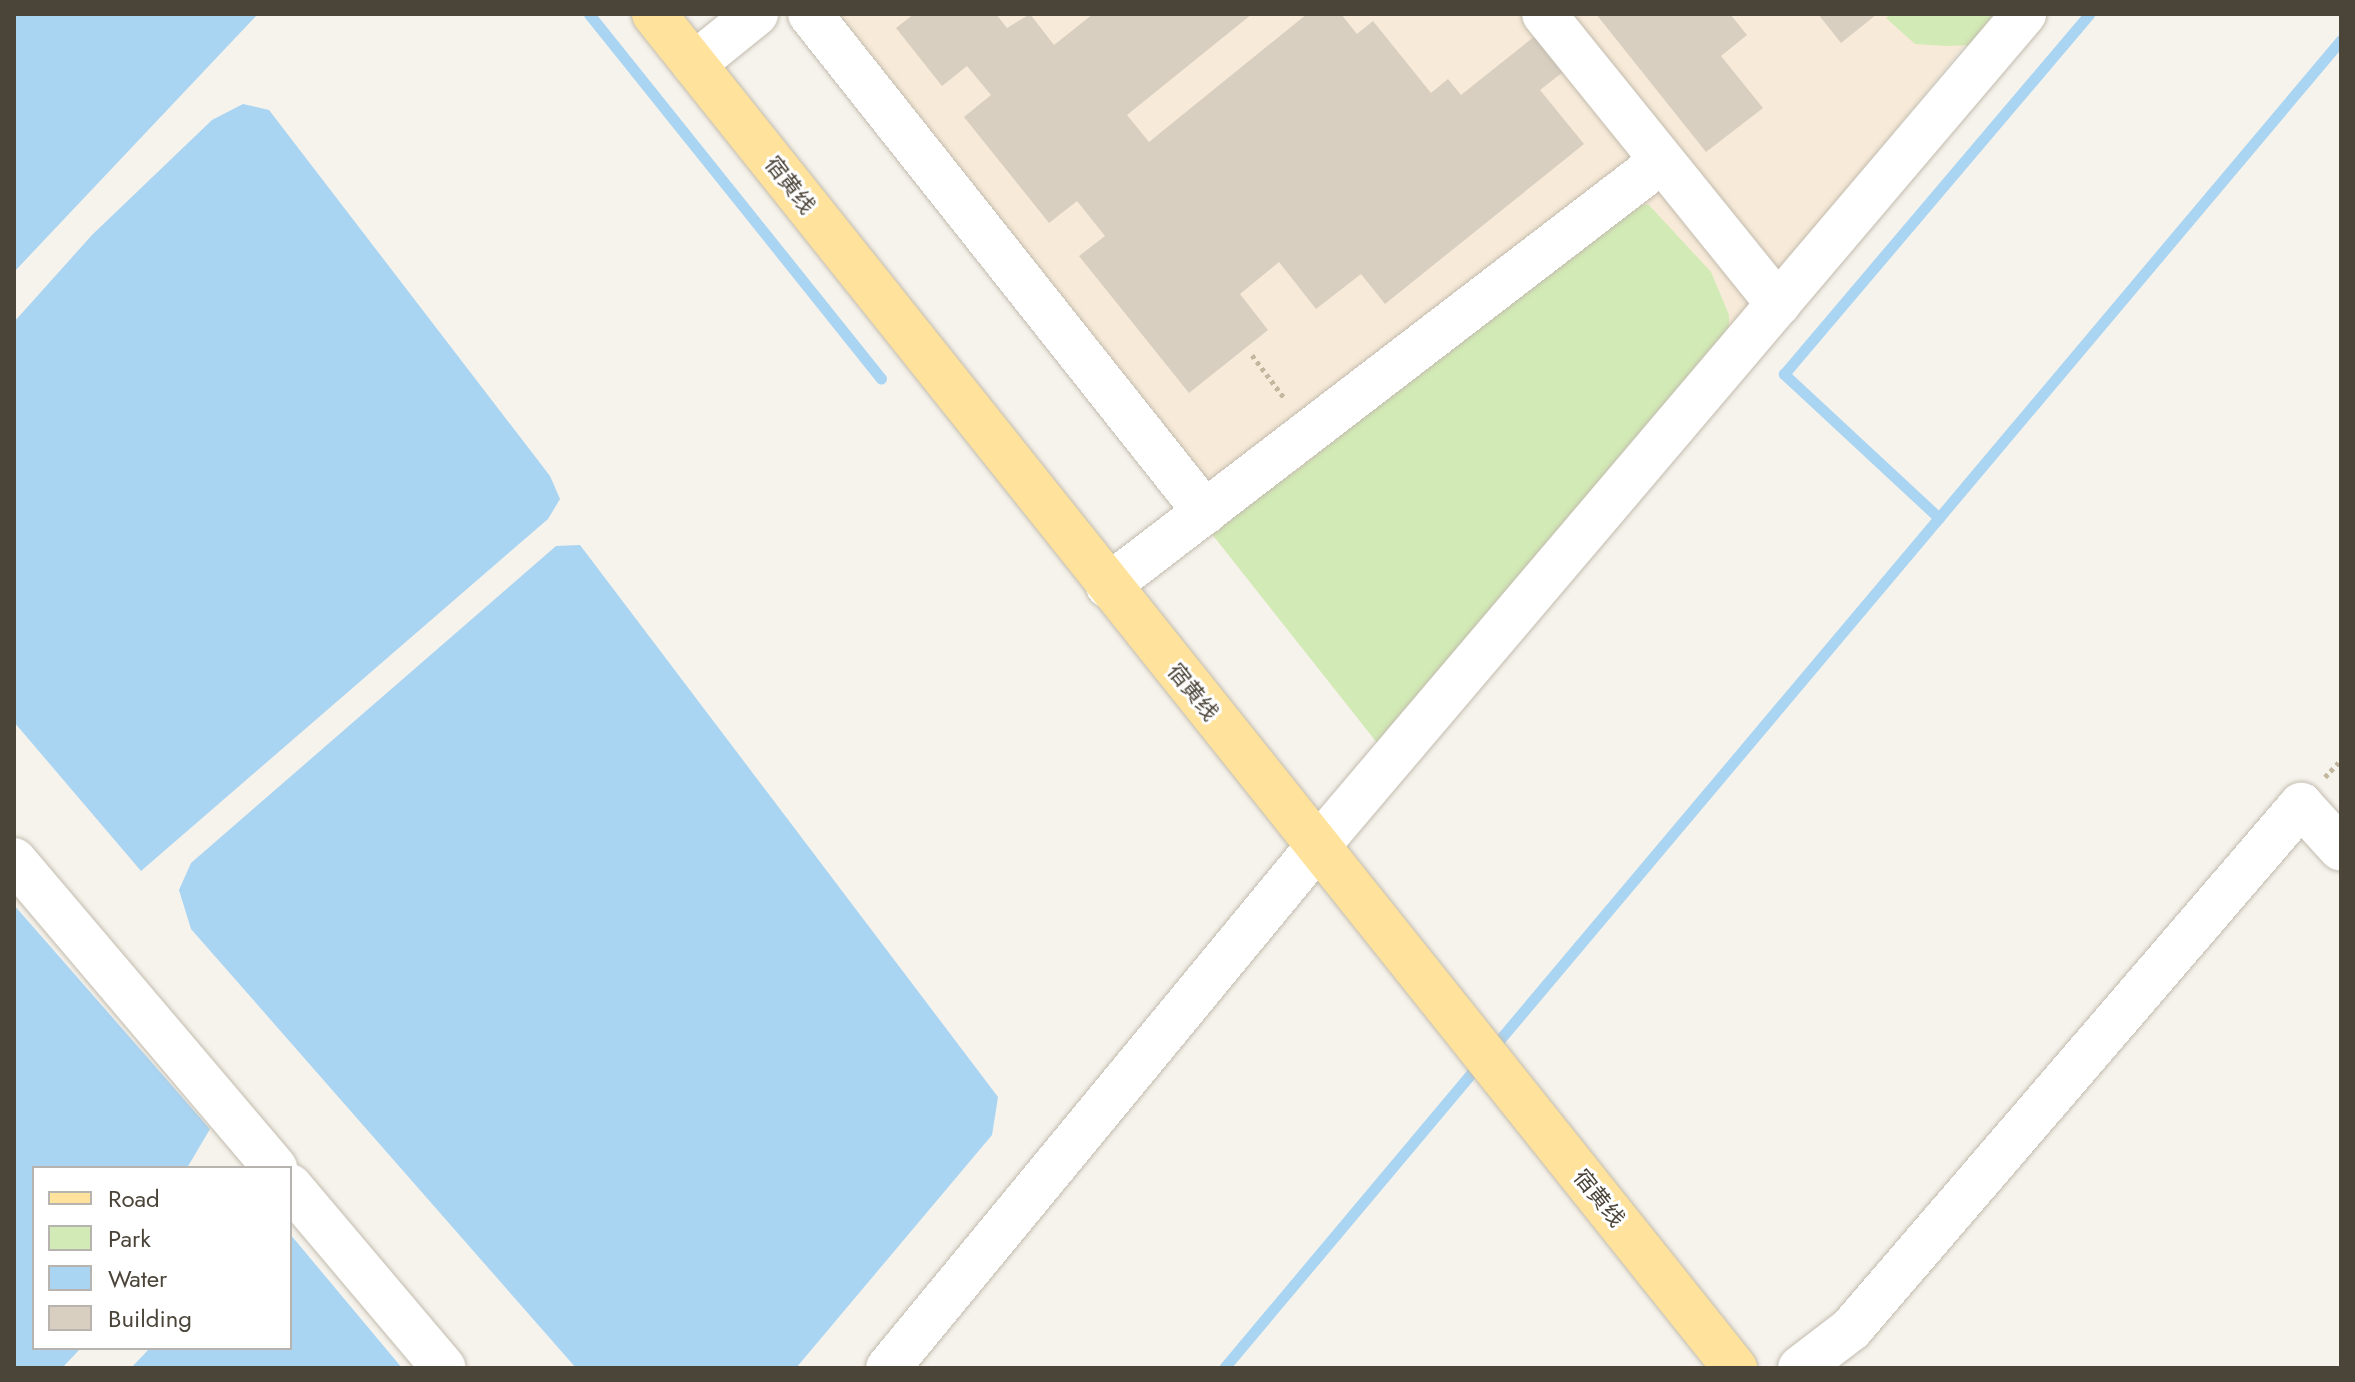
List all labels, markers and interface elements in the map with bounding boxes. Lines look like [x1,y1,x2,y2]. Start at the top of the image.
street label: 宿黄线 [759,151,821,219]
street label: 宿黄线 [1162,658,1224,726]
street label: 宿黄线 [1568,1164,1630,1232]
legend [32,1166,292,1350]
text: Road [108,1181,160,1216]
text: Park [108,1221,151,1256]
text: Water [108,1261,167,1296]
text: Building [108,1301,192,1336]

